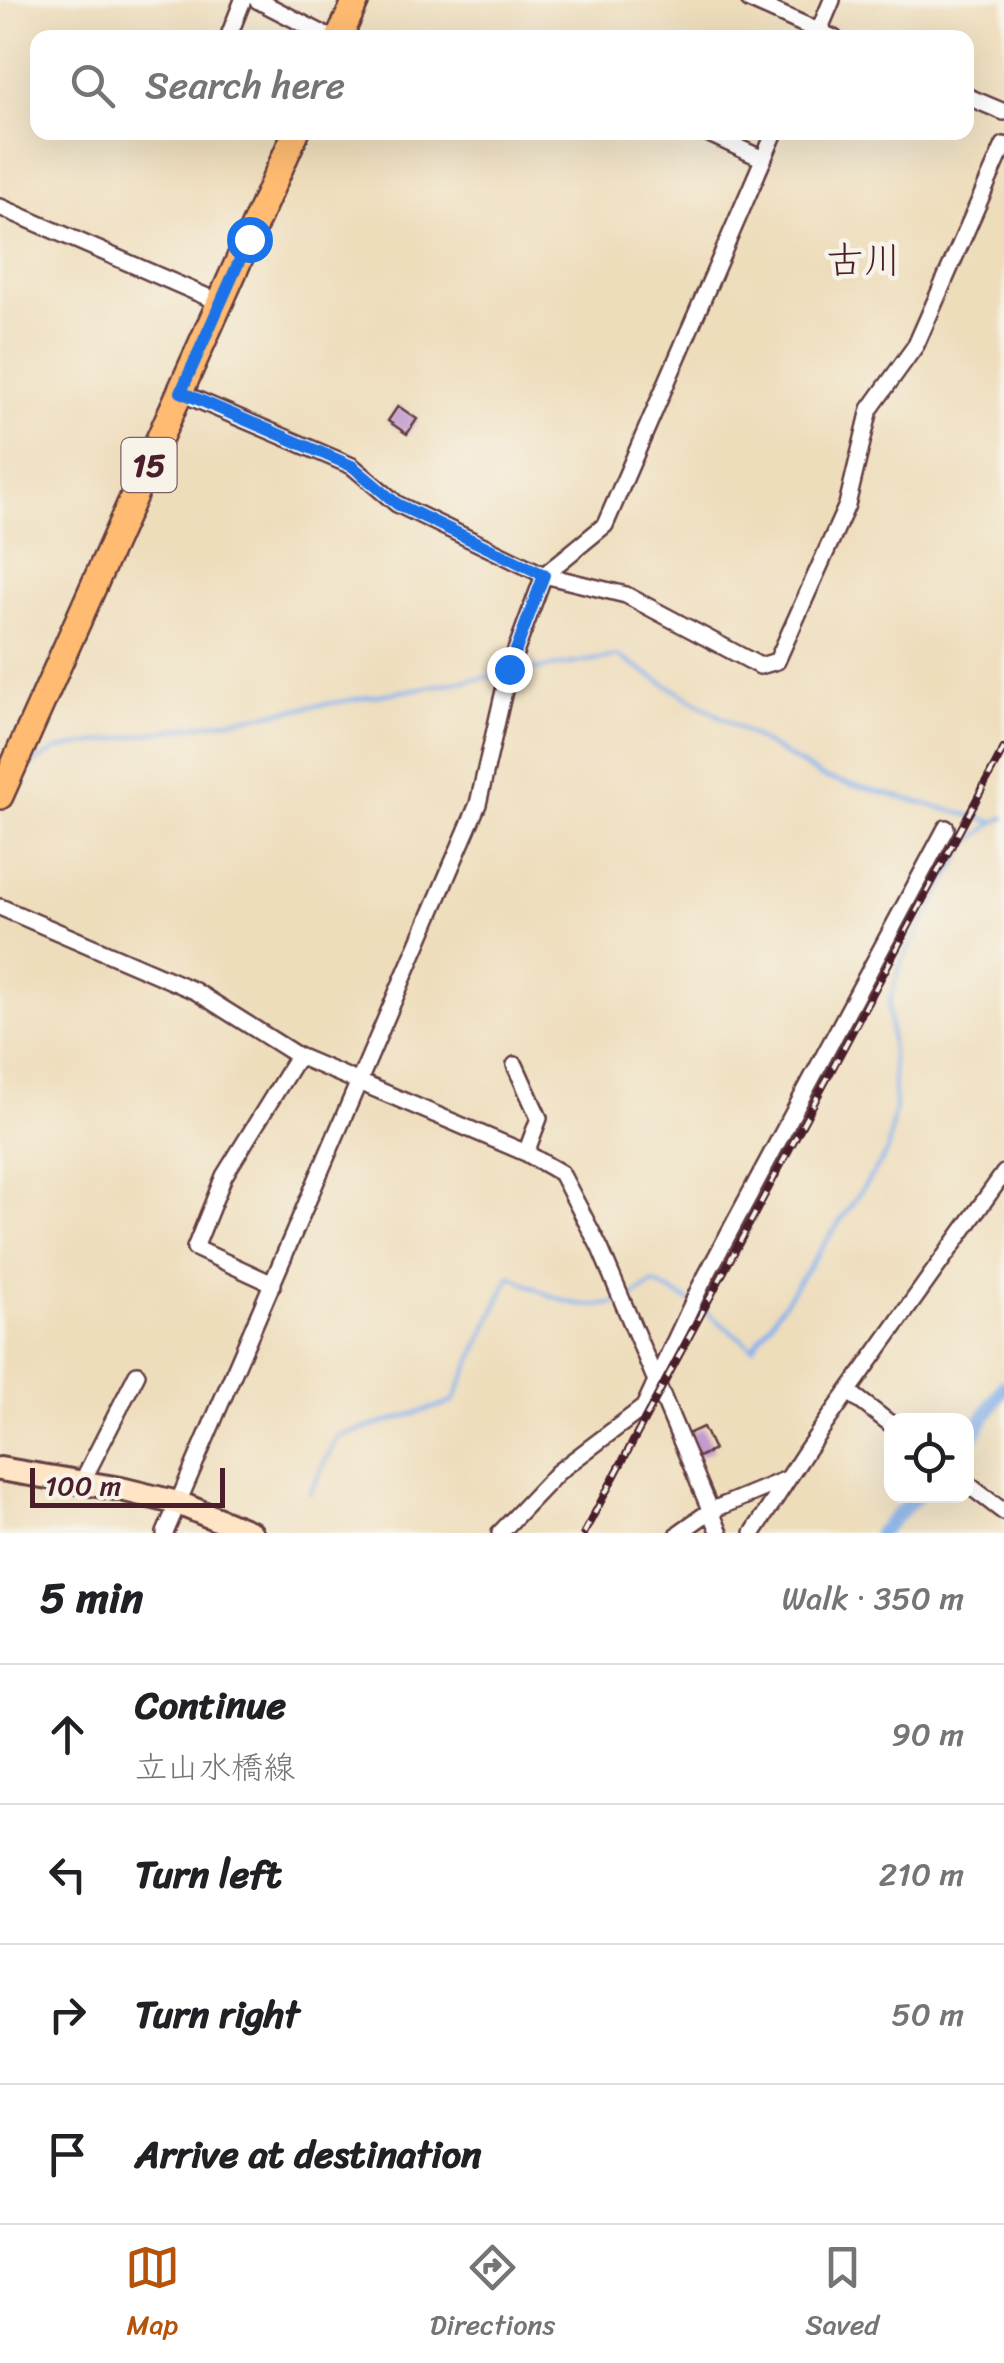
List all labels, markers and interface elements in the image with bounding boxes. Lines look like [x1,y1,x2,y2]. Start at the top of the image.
search box [30,30,974,140]
text: Search here [145,52,345,119]
icon: search [65,58,120,113]
route start [227,217,273,263]
district label: 古川 [826,227,902,294]
road number: 15 [122,438,176,492]
route end [487,647,533,693]
map controls [884,1413,974,1503]
button: locate [884,1413,974,1503]
text: 100 m [45,1461,121,1510]
scale bar [30,1463,225,1508]
text: 5 min [40,1561,143,1635]
text: Walk · 350 m [782,1570,964,1627]
text: Continue [135,1672,286,1739]
text: 90 m [891,1706,964,1763]
icon: ahead [40,1707,95,1762]
text: 立山水橋線 [135,1739,295,1796]
text: Turn left [135,1841,281,1908]
text: 210 m [879,1846,964,1903]
icon: left [40,1847,95,1902]
text: Turn right [135,1981,300,2048]
text: 50 m [891,1986,964,2043]
icon: right [40,1987,95,2042]
text: Arrive at destination [135,2121,482,2188]
icon: arrive [40,2127,95,2182]
tab: Map [125,2240,180,2349]
tab: Directions [430,2240,555,2349]
tab: Saved [805,2240,879,2349]

